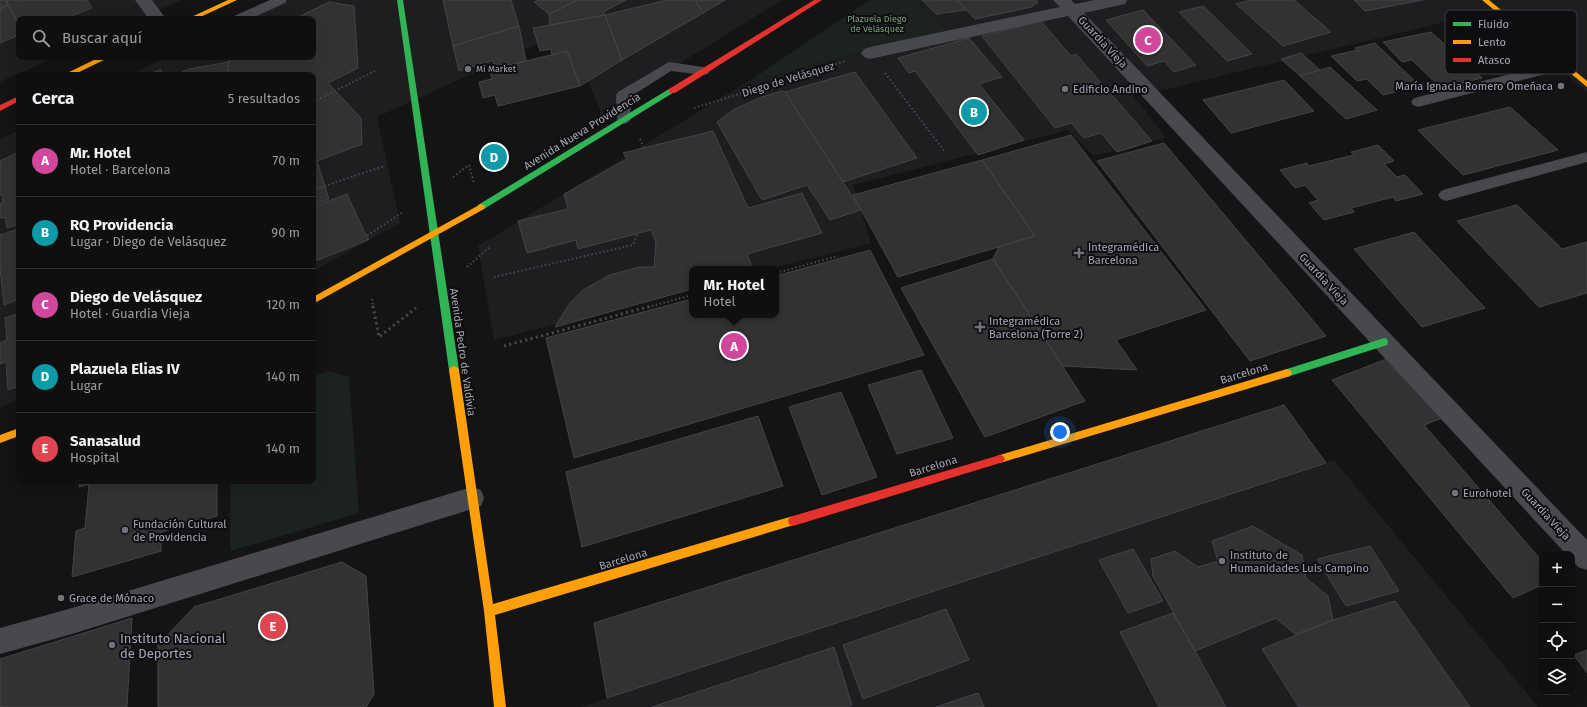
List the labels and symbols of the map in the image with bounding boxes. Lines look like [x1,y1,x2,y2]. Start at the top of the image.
legend [1445,10,1577,74]
park label: Plazuela Diego de Velásquez [847,14,907,34]
street label: Guardia Vieja [1075,14,1130,71]
text: Fluido [1478,18,1509,31]
pin: C [1135,25,1161,55]
text: Lento [1478,36,1506,49]
text: Atasco [1478,54,1511,67]
street label: Diego de Velásquez [740,59,836,100]
marker: Mi Market [463,64,473,74]
place label: Mi Market [476,64,517,74]
place label: María Ignacia Romero Omeñaca [1395,80,1553,93]
marker: María Ignacia Romero Omeñaca [1556,81,1566,91]
place label: Edificio Andino [1073,83,1148,96]
marker: Edificio Andino [1060,84,1070,94]
street label: Avenida Nueva Providencia [522,90,643,173]
pin: B [961,97,987,127]
pin: D [481,142,507,172]
place label: Integramédica Barcelona [1088,241,1159,267]
marker: Integramédica Barcelona [1073,247,1085,259]
street label: Guardia Vieja [1296,251,1351,308]
street label: Avenida Pedro de Valdivia [447,287,478,417]
place label: Integramédica Barcelona (Torre 2) [989,315,1083,341]
marker: Integramédica Barcelona (Torre 2) [974,321,986,333]
pin: A [721,331,747,361]
street label: Barcelona [1219,360,1270,387]
your location [1050,422,1070,442]
street label: Barcelona [908,453,959,480]
street label: Guardia Vieja [1518,486,1573,543]
place label: Eurohotel [1463,487,1511,500]
marker: Eurohotel [1450,488,1460,498]
place label: Fundación Cultural de Providencia [133,518,226,544]
marker: Fundación Cultural de Providencia [120,525,130,535]
street label: Barcelona [598,546,649,573]
place label: Instituto de Humanidades Luis Campino [1230,549,1369,575]
marker: Instituto de Humanidades Luis Campino [1217,556,1227,566]
place label: Grace de Mónaco [69,592,154,605]
marker: Grace de Mónaco [56,593,66,603]
pin: E [260,611,286,641]
place label: Instituto Nacional de Deportes [120,631,226,661]
marker: Instituto Nacional de Deportes [107,640,117,650]

